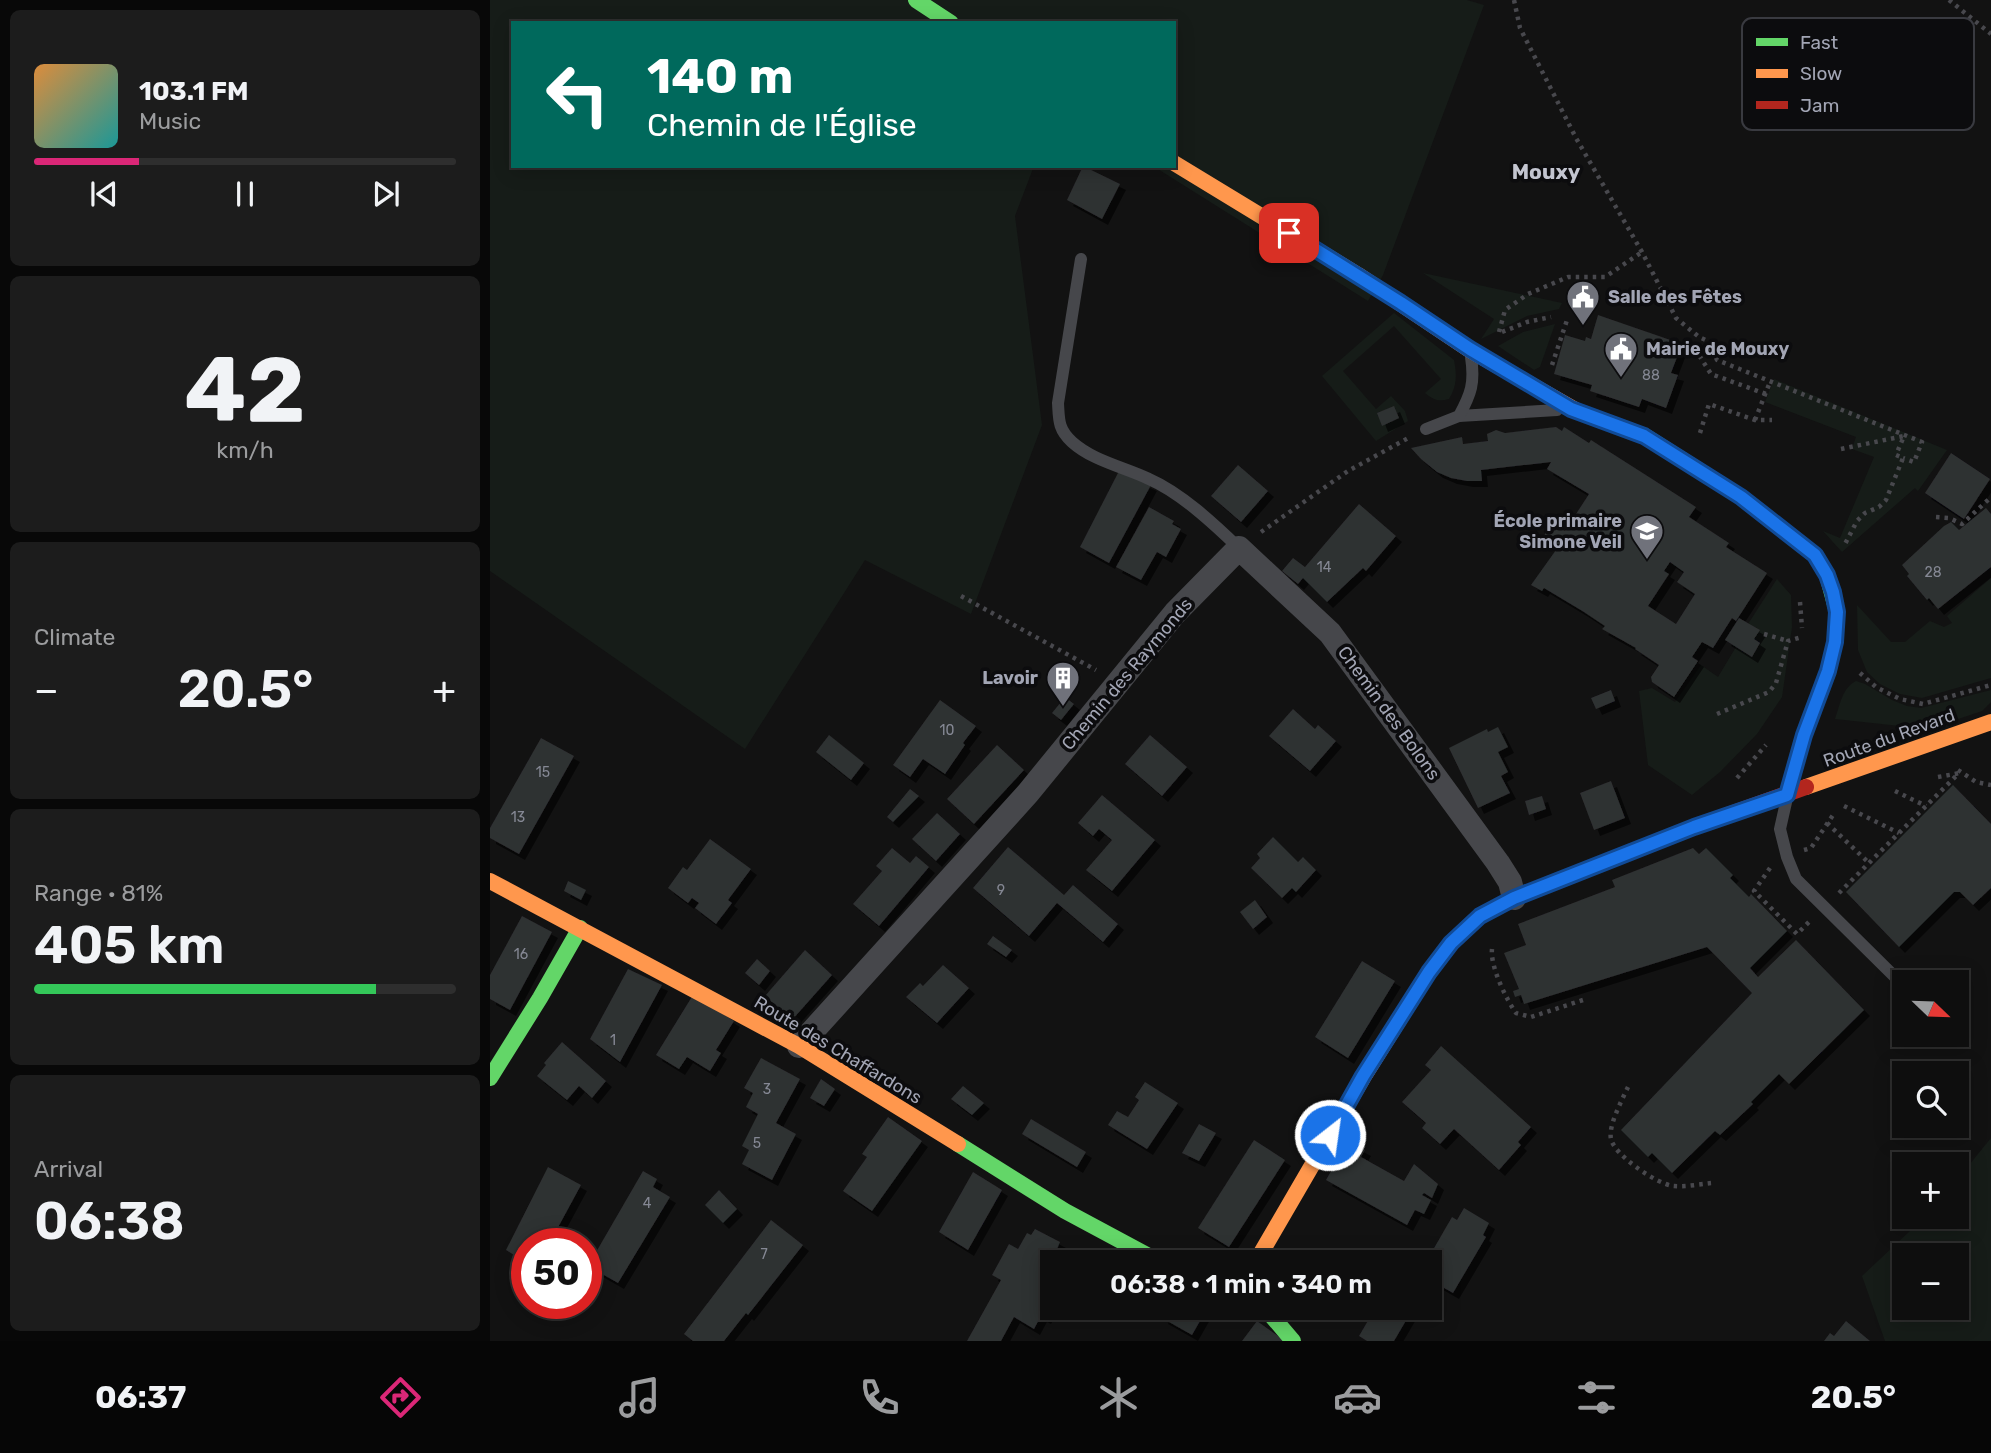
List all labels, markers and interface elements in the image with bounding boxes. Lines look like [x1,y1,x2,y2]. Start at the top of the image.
legend [1742,18,1974,130]
text: Fast [1800,31,1839,54]
text: 140 m [647,47,793,105]
icon: left [532,49,623,140]
text: Slow [1800,62,1842,85]
text: 103.1 FM [139,76,249,107]
text: Jam [1800,94,1839,117]
text: Chemin de l'Église [647,106,917,144]
text: Music [139,107,201,135]
district label: Mouxy [1512,159,1581,184]
icon: previous [85,175,123,213]
icon: pause [226,175,264,213]
icon: next [367,175,405,213]
pin [1259,203,1319,263]
icon: arrive [1270,214,1308,252]
public building icon: Salle des Fêtes [1564,278,1602,327]
place label: Salle des Fêtes [1608,286,1742,308]
public building icon: Mairie de Mouxy [1602,330,1640,379]
text: 42 [184,336,306,444]
place label: Mairie de Mouxy [1646,338,1789,360]
house number: 88 [1642,367,1660,384]
text: km/h [216,436,274,464]
place label: École primaire Simone Veil [1494,510,1622,553]
school or university icon: École primaire Simone Veil [1628,512,1666,561]
house number: 14 [1317,559,1332,576]
house number: 28 [1924,564,1942,581]
street label: Chemin des Raymonds [1057,594,1197,754]
text: Climate [34,623,115,651]
street label: Chemin des Bolons [1333,642,1445,784]
text: 20.5° [178,658,313,720]
building icon: Lavoir [1044,659,1082,708]
text: − [34,667,59,713]
text: + [432,667,456,713]
place label: Lavoir [982,667,1038,689]
street label: Route du Revard [1820,704,1958,772]
house number: 10 [940,722,955,739]
house number: 15 [536,764,550,781]
house number: 13 [511,809,525,826]
text: Range · 81% [34,879,163,907]
house number: 9 [997,882,1005,899]
text: 405 km [34,914,225,976]
house number: 16 [514,946,528,963]
north arrow [1892,970,1969,1046]
map controls [1892,970,1969,1320]
street label: Route des Chaffardons [750,991,926,1109]
house number: 1 [610,1032,616,1049]
button: search [1892,1061,1969,1138]
house number: 3 [763,1081,771,1098]
position arrow [1293,1098,1367,1172]
house number: 5 [753,1135,761,1152]
button: + [1892,1152,1969,1229]
text: Arrival [34,1155,103,1183]
text: 06:38 [34,1190,185,1252]
house number: 4 [643,1195,652,1212]
speed limit sign: 50 [511,1228,602,1319]
button: − [1892,1243,1969,1320]
house number: 7 [760,1246,768,1263]
text: 06:38 · 1 min · 340 m [1110,1269,1372,1300]
icon: directions [376,1373,425,1422]
icon: music [615,1373,664,1422]
icon: phone [855,1373,904,1422]
icon: climate [1094,1373,1143,1422]
icon: car [1333,1373,1382,1422]
icon: filters [1572,1373,1621,1422]
text: 06:37 [95,1378,186,1416]
text: 20.5° [1811,1378,1896,1416]

